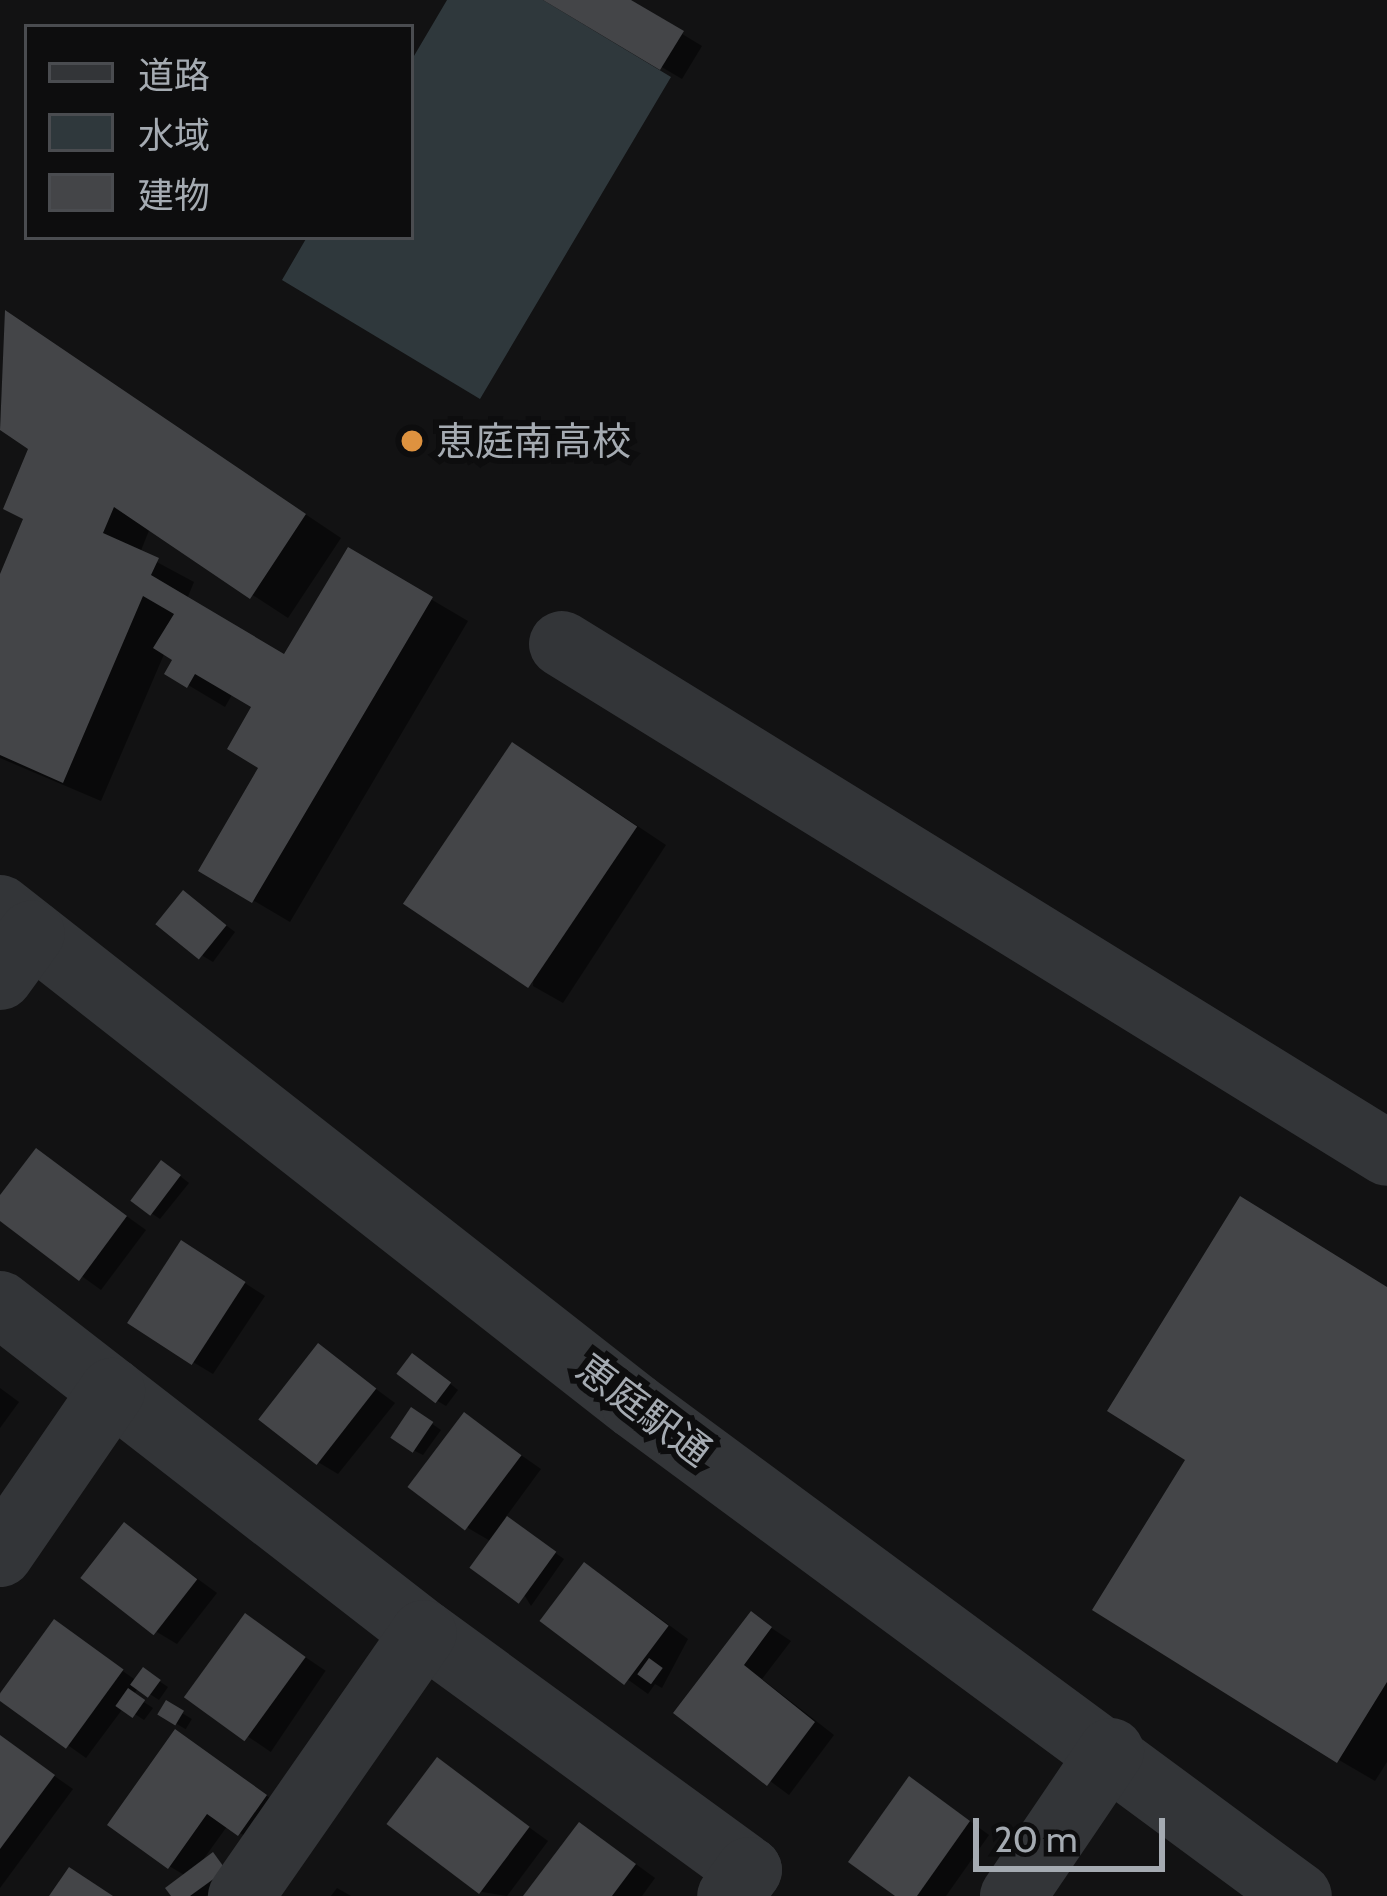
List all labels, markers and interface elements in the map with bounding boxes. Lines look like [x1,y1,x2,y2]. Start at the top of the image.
legend [24,24,414,240]
text: 道路 [138,53,210,97]
text: 水域 [138,113,210,157]
text: 建物 [138,173,210,217]
place label: 恵庭南高校 [436,418,631,464]
marker: 恵庭南高校 [399,428,425,454]
street label: 恵庭駅通 [568,1344,720,1476]
scale bar [979,1794,1171,1868]
text: 20 m [994,1817,1078,1861]

